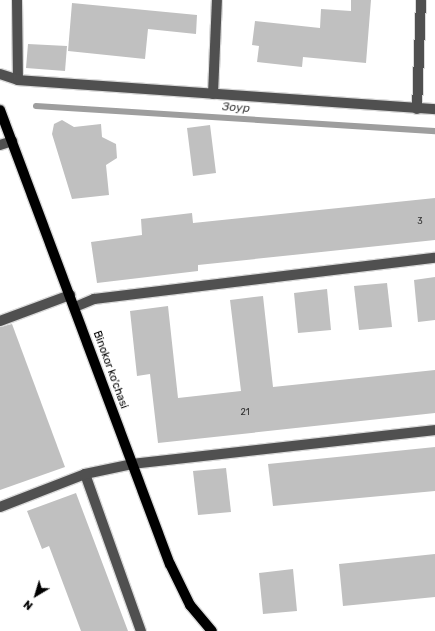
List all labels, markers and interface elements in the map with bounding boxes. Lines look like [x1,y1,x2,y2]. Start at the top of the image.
water label: Зоур [222,100,250,116]
house number: 3 [417,216,423,226]
street label: Binokor ko'chasi [90,329,130,411]
house number: 21 [240,407,250,417]
north arrow [16,575,56,615]
text: N [21,597,35,612]

